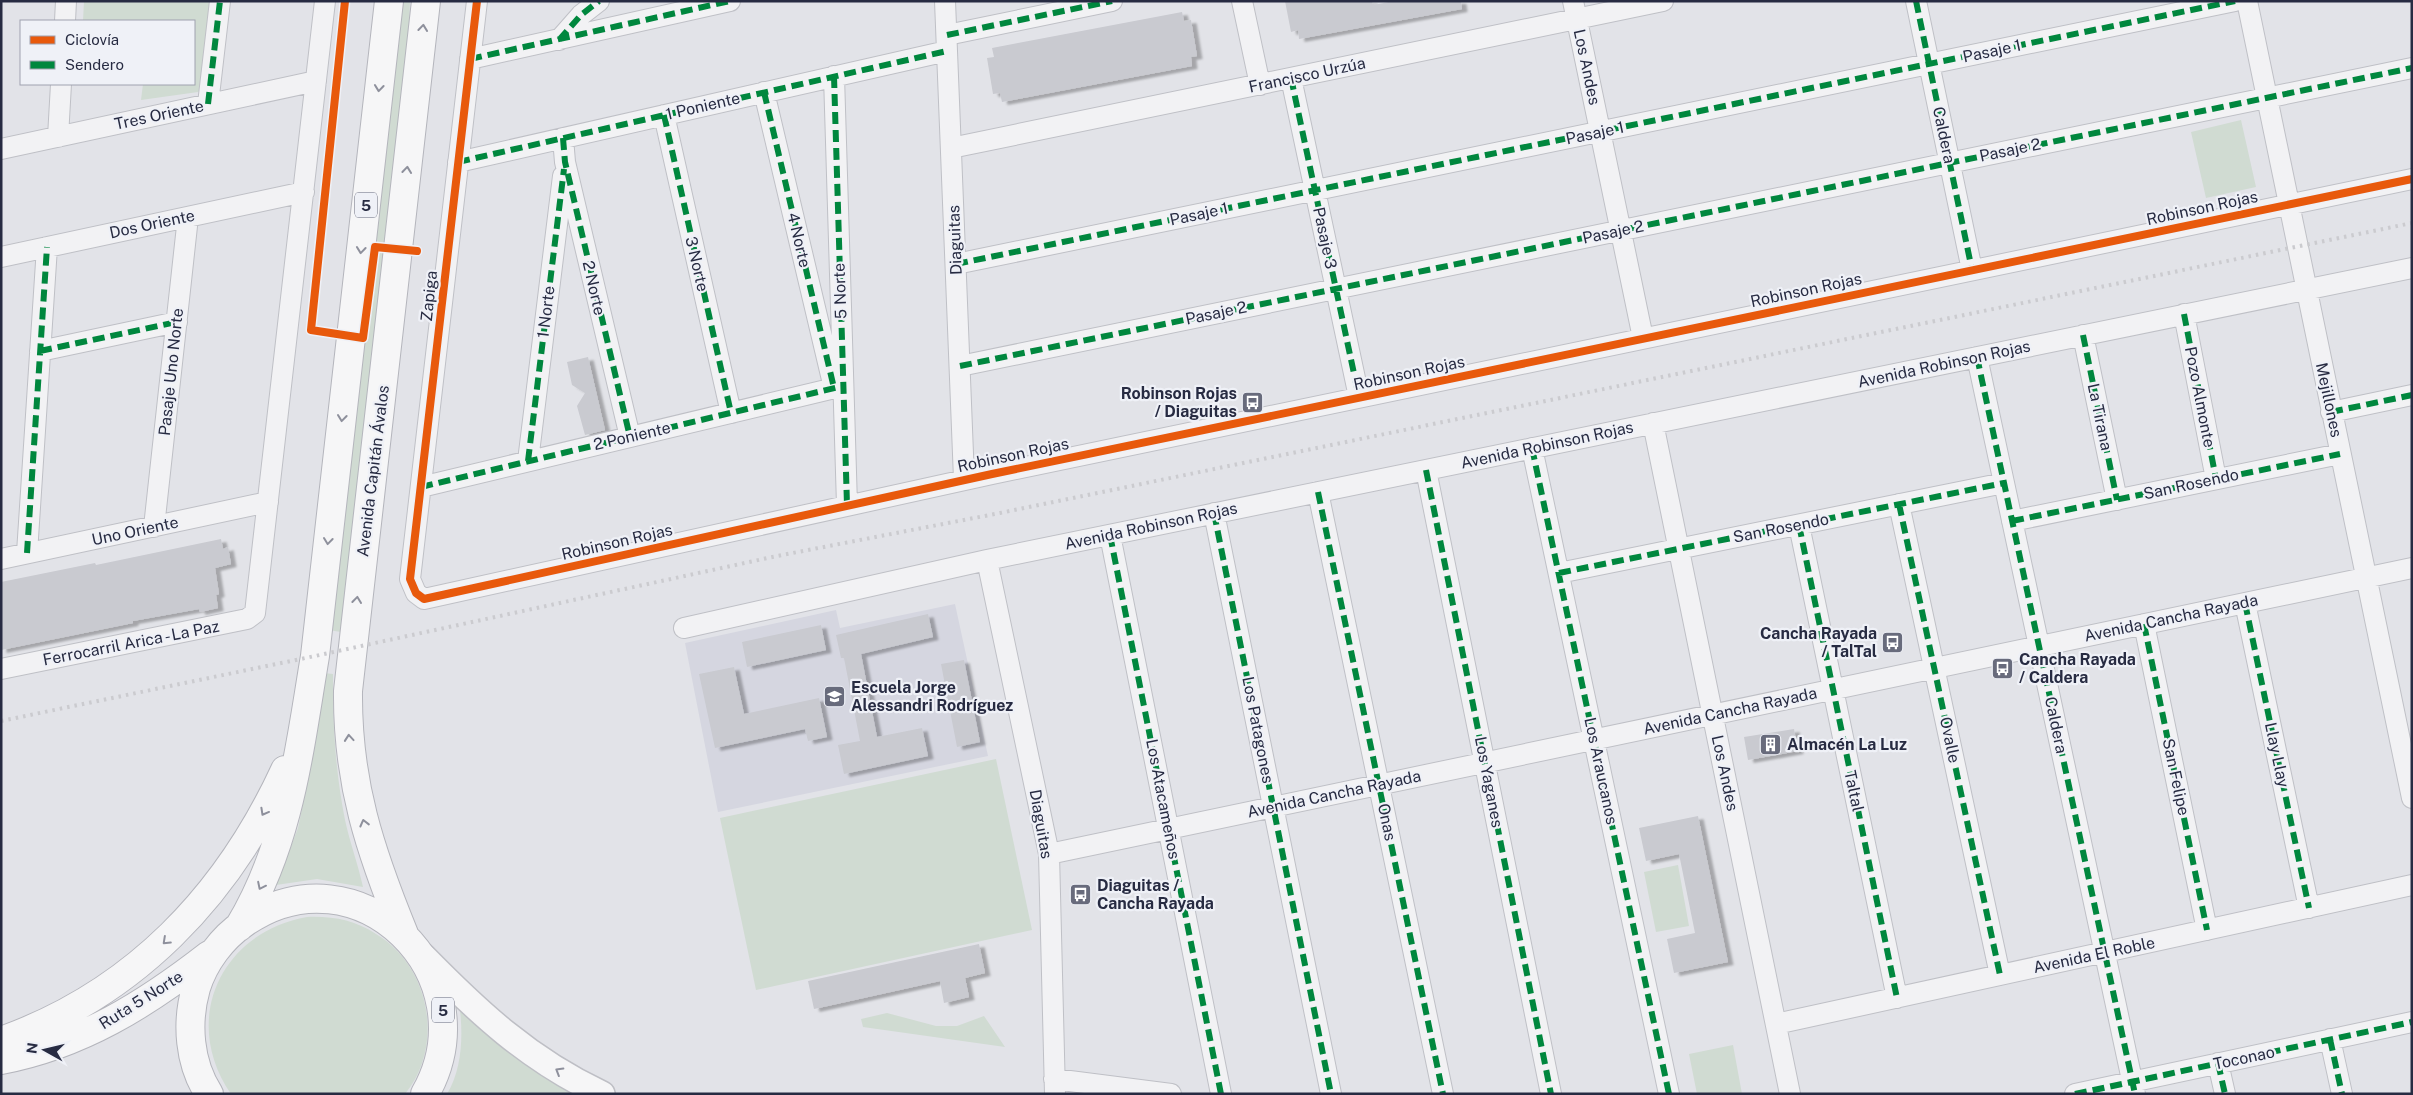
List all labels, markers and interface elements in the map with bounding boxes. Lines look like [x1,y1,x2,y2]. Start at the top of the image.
legend [20,20,195,85]
one-way arrow [417,23,428,31]
street label: Los Andes [1570,27,1604,107]
text: Ciclovía [65,31,119,48]
street label: Pasaje 1 [1961,36,2023,66]
street label: Francisco Urzúa [1247,53,1367,97]
text: Sendero [65,56,124,73]
one-way arrow [374,85,385,93]
street label: 1 Poniente [664,88,742,124]
street label: Tres Oriente [113,96,205,134]
street label: Caldera [1929,105,1959,165]
street label: Pasaje 1 [1564,118,1626,148]
street label: Pasaje 2 [1978,134,2042,166]
one-way arrow [401,165,412,173]
street label: Robinson Rojas [2145,187,2259,229]
road number: 5 [355,192,377,218]
street label: Pasaje 1 [1168,199,1230,229]
street label: Diaguitas [944,205,966,275]
street label: Pasaje 3 [1309,205,1341,271]
street label: Dos Oriente [108,206,196,242]
street label: 4 Norte [783,211,815,269]
street label: Pasaje 2 [1581,216,1645,248]
street label: 3 Norte [681,235,713,293]
one-way arrow [356,246,367,254]
street label: 2 Norte [578,259,610,317]
street label: 5 Norte [830,263,850,319]
street label: Robinson Rojas [1749,269,1863,311]
street label: Zapiga [417,270,441,322]
street label: 1 Norte [533,285,559,339]
street label: Pasaje 2 [1184,297,1248,329]
street label: Pasaje Uno Norte [155,307,187,437]
street label: Avenida Robinson Rojas [1856,336,2032,392]
street label: Pozo Almonte [2181,345,2219,449]
street label: Robinson Rojas [1352,352,1466,394]
street label: Mejillones [2312,361,2346,439]
street label: La Tirana [2084,382,2116,452]
street label: Avenida Capitán Ávalos [352,384,393,558]
place label: Robinson Rojas / Diaguitas [1121,384,1237,421]
bus stop icon: Robinson Rojas / Diaguitas [1241,390,1265,414]
one-way arrow [337,415,348,423]
street label: Avenida Robinson Rojas [1459,417,1635,473]
street label: 2 Poniente [592,418,672,454]
street label: Robinson Rojas [956,434,1070,476]
street label: San Rosendo [2142,465,2240,503]
street label: Avenida Robinson Rojas [1063,498,1239,554]
street label: San Rosendo [1731,509,1831,547]
street label: Uno Oriente [90,513,180,549]
street label: Robinson Rojas [560,520,674,564]
one-way arrow [323,538,334,546]
street label: Avenida Cancha Rayada [2082,590,2260,646]
one-way arrow [351,596,362,604]
street label: Ferrocarril Arica - La Paz [41,617,221,669]
place label: Cancha Rayada / TalTal [1760,624,1877,661]
bus stop icon: Cancha Rayada / TalTal [1881,630,1905,654]
place label: Cancha Rayada / Caldera [2019,650,2136,687]
bus stop icon: Cancha Rayada / Caldera [1991,656,2015,680]
street label: Los Patagones [1238,675,1278,785]
place label: Escuela Jorge Alessandri Rodríguez [851,678,1013,715]
street label: Avenida Cancha Rayada [1641,683,1819,739]
school or university icon: Escuela Jorge Alessandri Rodríguez [823,684,847,708]
street label: Caldera [2041,695,2071,755]
street label: Ovalle [1936,715,1964,765]
street label: Los Araucanos [1580,716,1622,826]
street label: Llay Llay [2261,721,2293,790]
building icon: Almacén La Luz [1759,732,1783,756]
street label: Los Andes [1708,733,1742,813]
one-way arrow [344,734,355,742]
street label: Los Yaganes [1471,735,1507,829]
place label: Almacén La Luz [1787,735,1907,754]
street label: Los Atacameños [1142,737,1184,861]
street label: San Felipe [2159,737,2193,817]
street label: Avenida Cancha Rayada [1245,766,1423,822]
street label: Taltal [1840,769,1868,813]
street label: Diaguitas [1026,788,1056,860]
street label: Onas [1374,802,1400,842]
one-way arrow [261,807,271,816]
one-way arrow [359,819,370,828]
place label: Diaguitas / Cancha Rayada [1097,876,1214,913]
one-way arrow [257,881,267,890]
bus stop icon: Diaguitas / Cancha Rayada [1069,882,1093,906]
street label: Avenida El Roble [2031,933,2157,977]
one-way arrow [162,935,171,944]
street label: Ruta 5 Norte [96,967,186,1033]
road number: 5 [432,998,454,1022]
north arrow [20,1025,70,1075]
text: N [23,1042,41,1055]
street label: Toconao [2212,1042,2276,1074]
one-way arrow [555,1068,564,1078]

